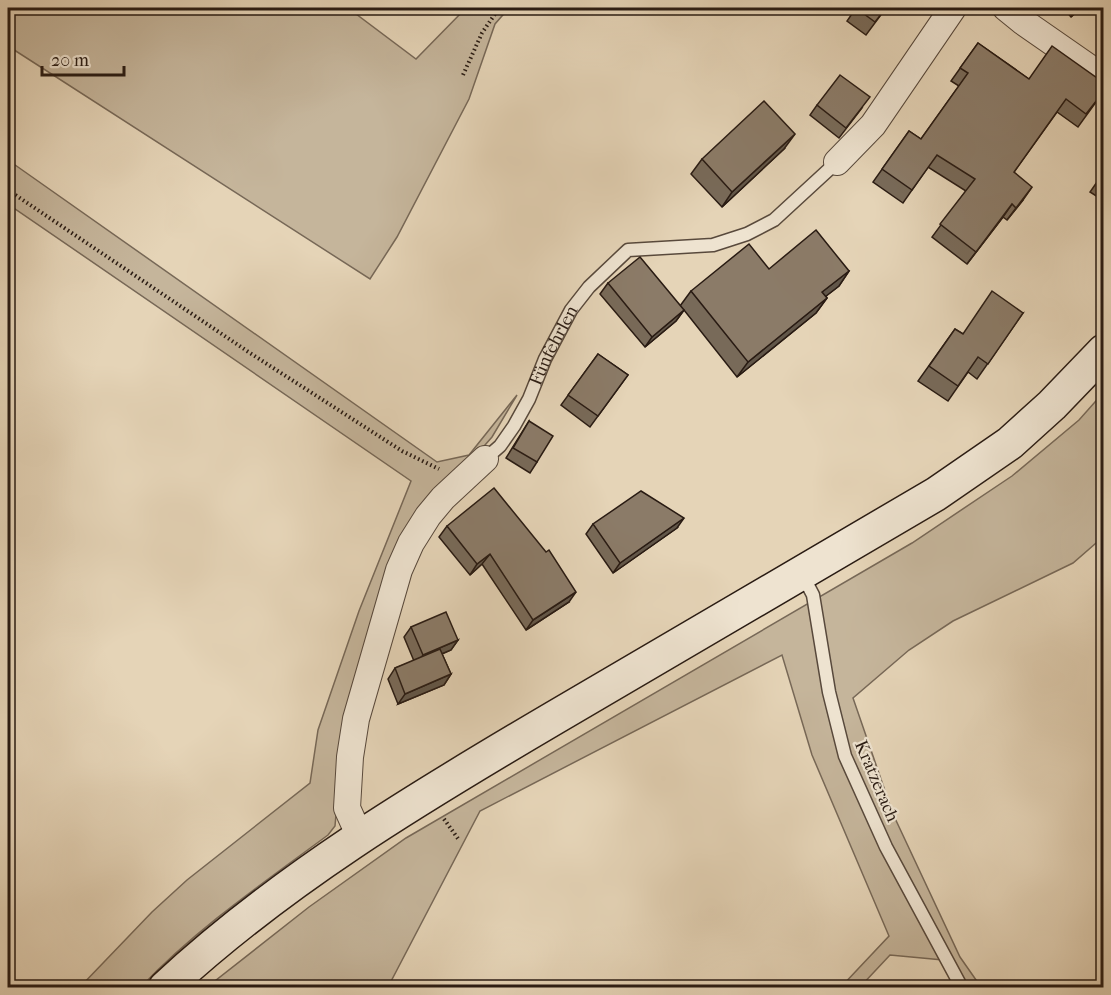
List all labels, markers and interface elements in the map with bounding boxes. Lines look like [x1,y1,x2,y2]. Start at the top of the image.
scale bar [42,39,124,77]
text: 20 m [51,50,89,71]
street label: Fünfehrlen [525,302,583,389]
street label: Kratzerach [850,737,903,825]

